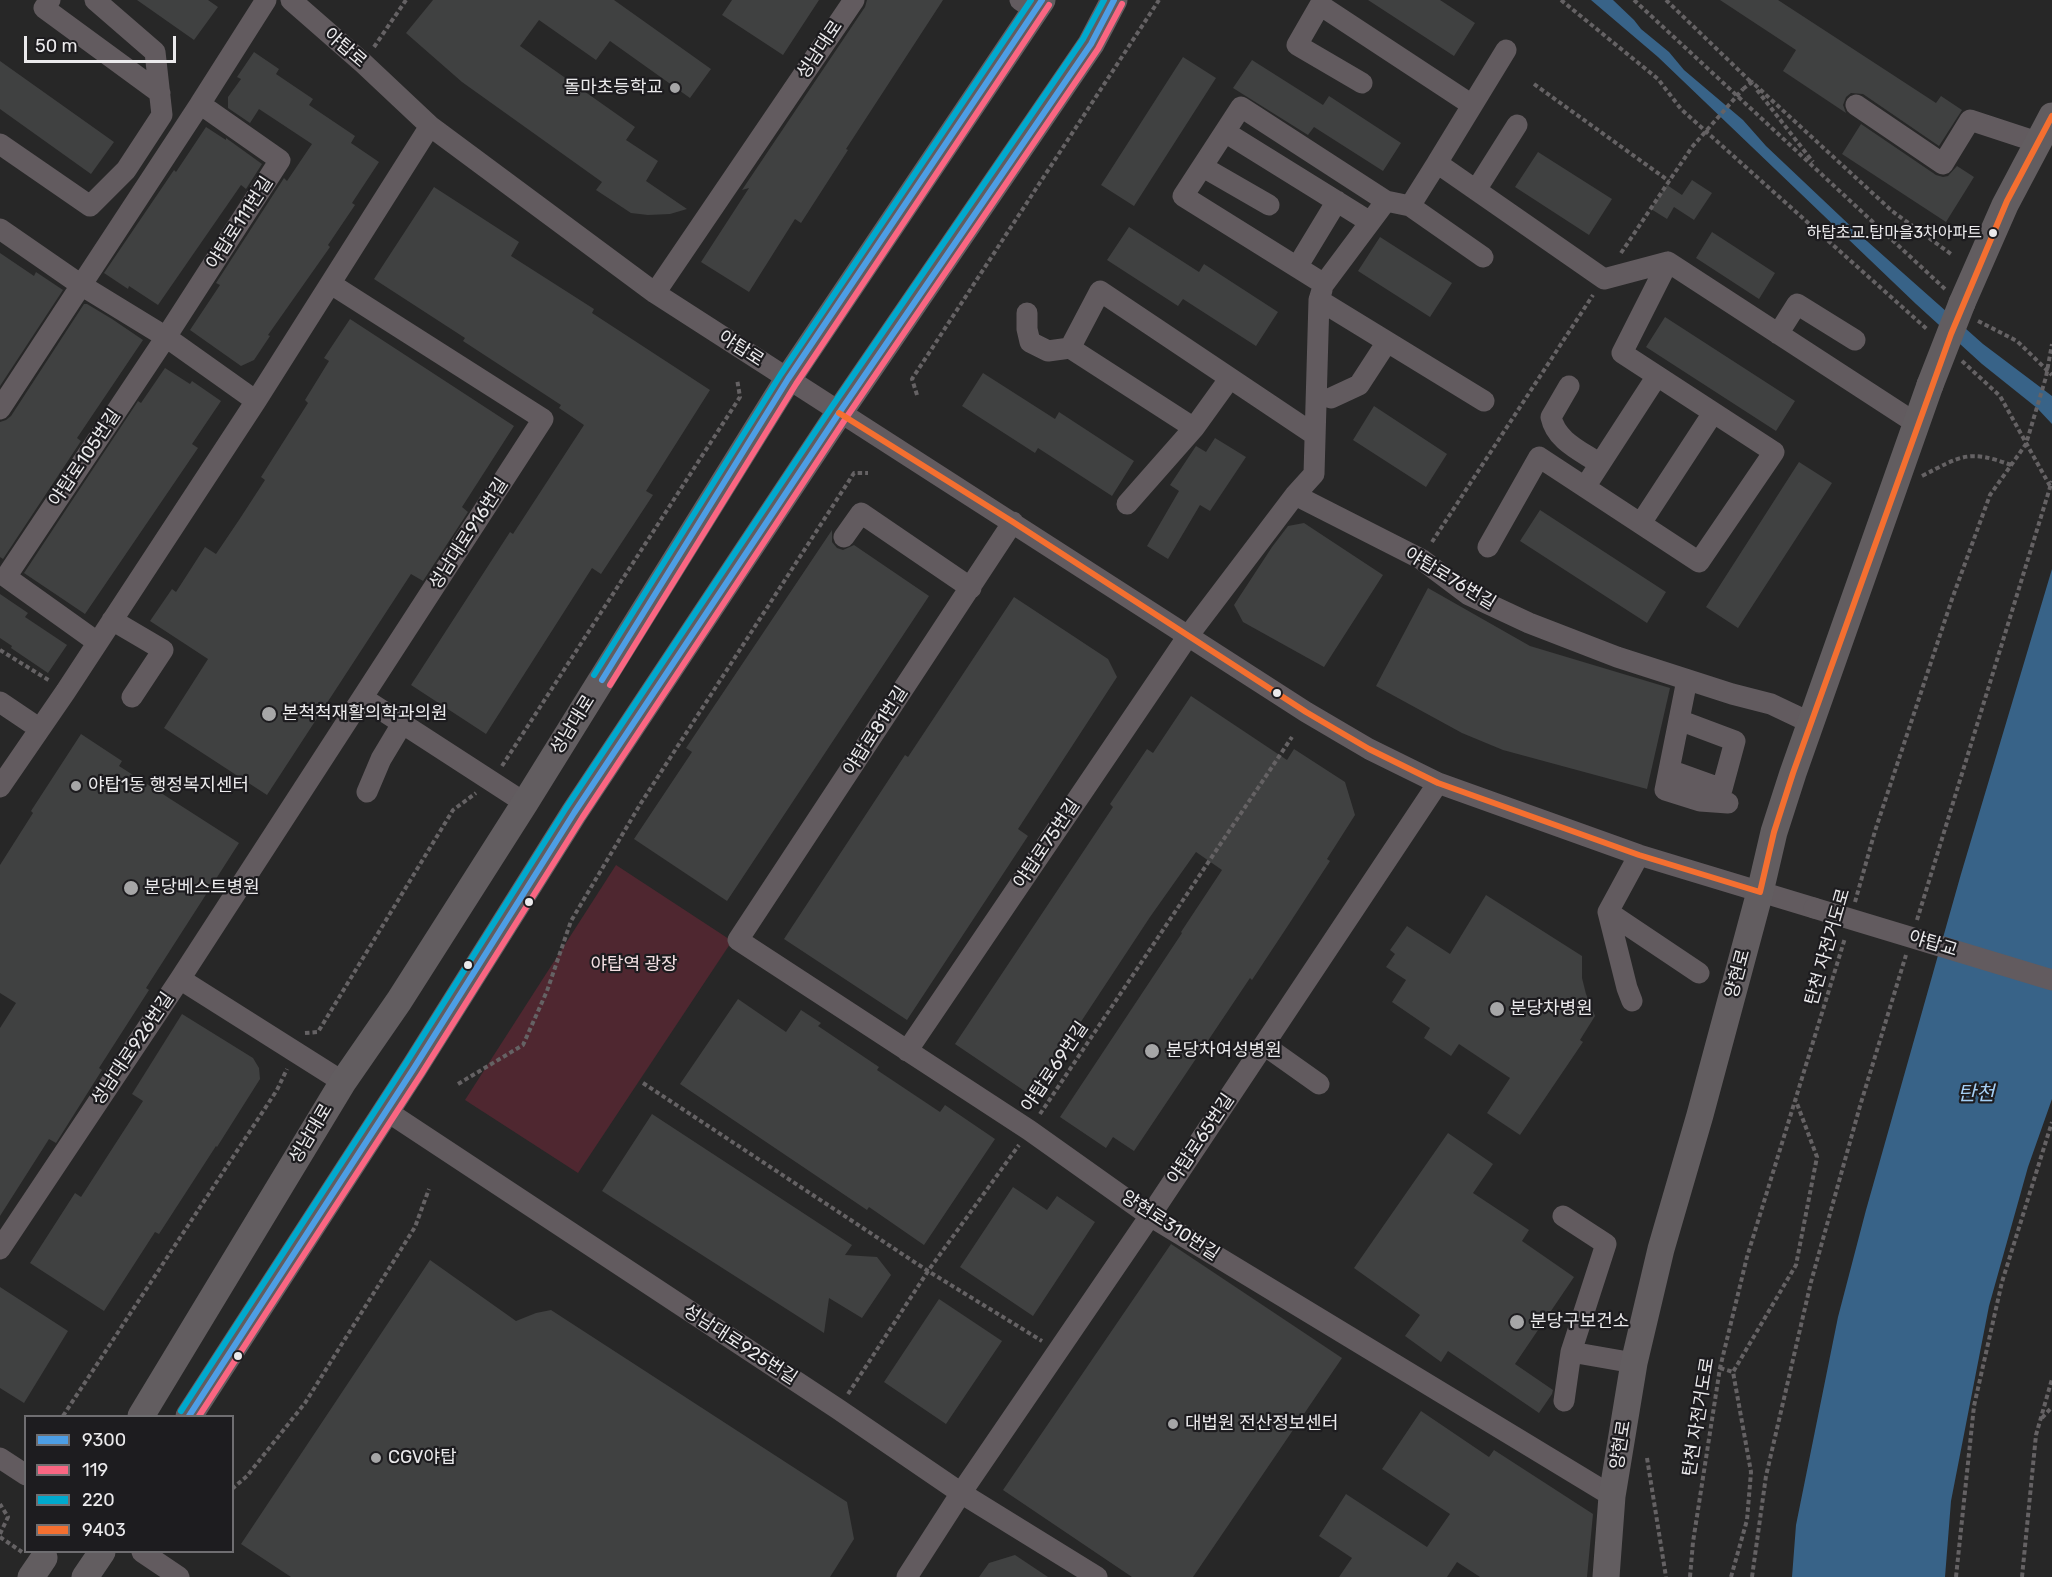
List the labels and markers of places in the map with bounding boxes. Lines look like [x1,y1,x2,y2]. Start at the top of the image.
place label: 돌마초등학교 [564,77,663,99]
marker: 돌마초등학교 [668,81,682,95]
place label: 하탑초교.탑마을3차아파트 [1806,223,1982,243]
marker: 하탑초교.탑마을3차아파트 [1987,227,1999,239]
unlabelled marker [1271,687,1283,699]
place label: 본척척재활의학과의원 [282,703,448,725]
marker: 본척척재활의학과의원 [260,705,278,723]
place label: 야탑1동 행정복지센터 [88,775,249,797]
marker: 야탑1동 행정복지센터 [69,779,83,793]
place label: 분당베스트병원 [144,877,260,899]
marker: 분당베스트병원 [122,879,140,897]
unlabelled marker [523,896,535,908]
unlabelled marker [462,959,474,971]
place label: 분당차병원 [1510,998,1593,1020]
marker: 분당차병원 [1488,1000,1506,1018]
place label: 분당차여성병원 [1166,1040,1282,1062]
marker: 분당차여성병원 [1143,1042,1161,1060]
place label: 분당구보건소 [1530,1311,1629,1333]
marker: 분당구보건소 [1508,1313,1526,1331]
unlabelled marker [232,1350,244,1362]
place label: 대법원 전산정보센터 [1185,1413,1338,1435]
marker: 대법원 전산정보센터 [1166,1417,1180,1431]
place label: CGV야탑 [388,1447,457,1469]
marker: CGV야탑 [369,1451,383,1465]

